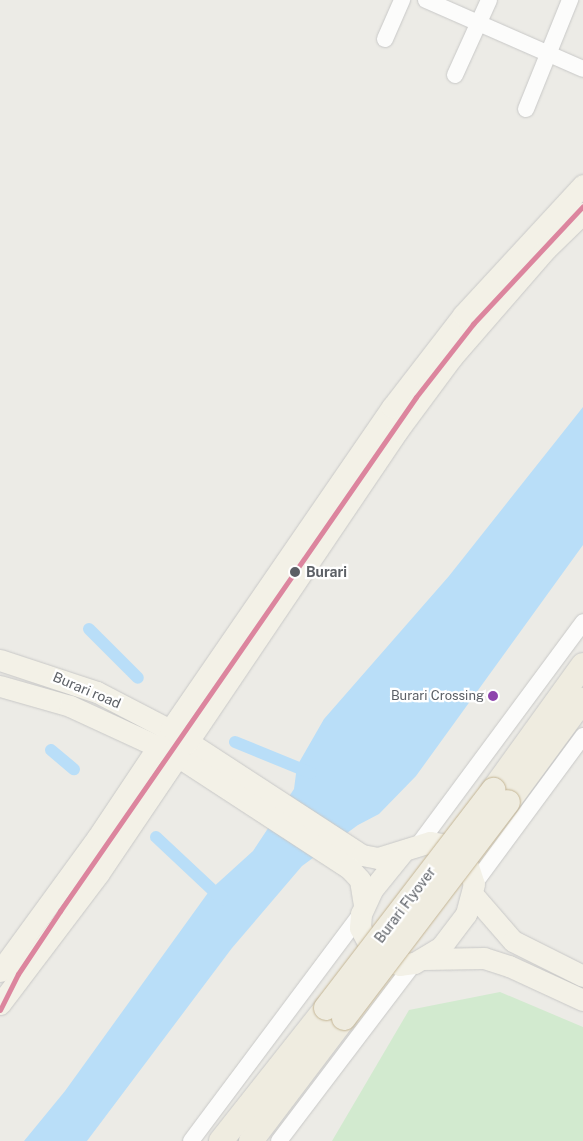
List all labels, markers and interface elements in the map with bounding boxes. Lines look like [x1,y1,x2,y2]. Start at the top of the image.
place label: Burari [306,564,347,580]
marker: Burari [288,565,302,579]
street label: Burari road [50,668,124,712]
place label: Burari Crossing [391,688,484,704]
marker: Burari Crossing [488,691,498,701]
street label: Burari Flyover [371,864,439,946]

